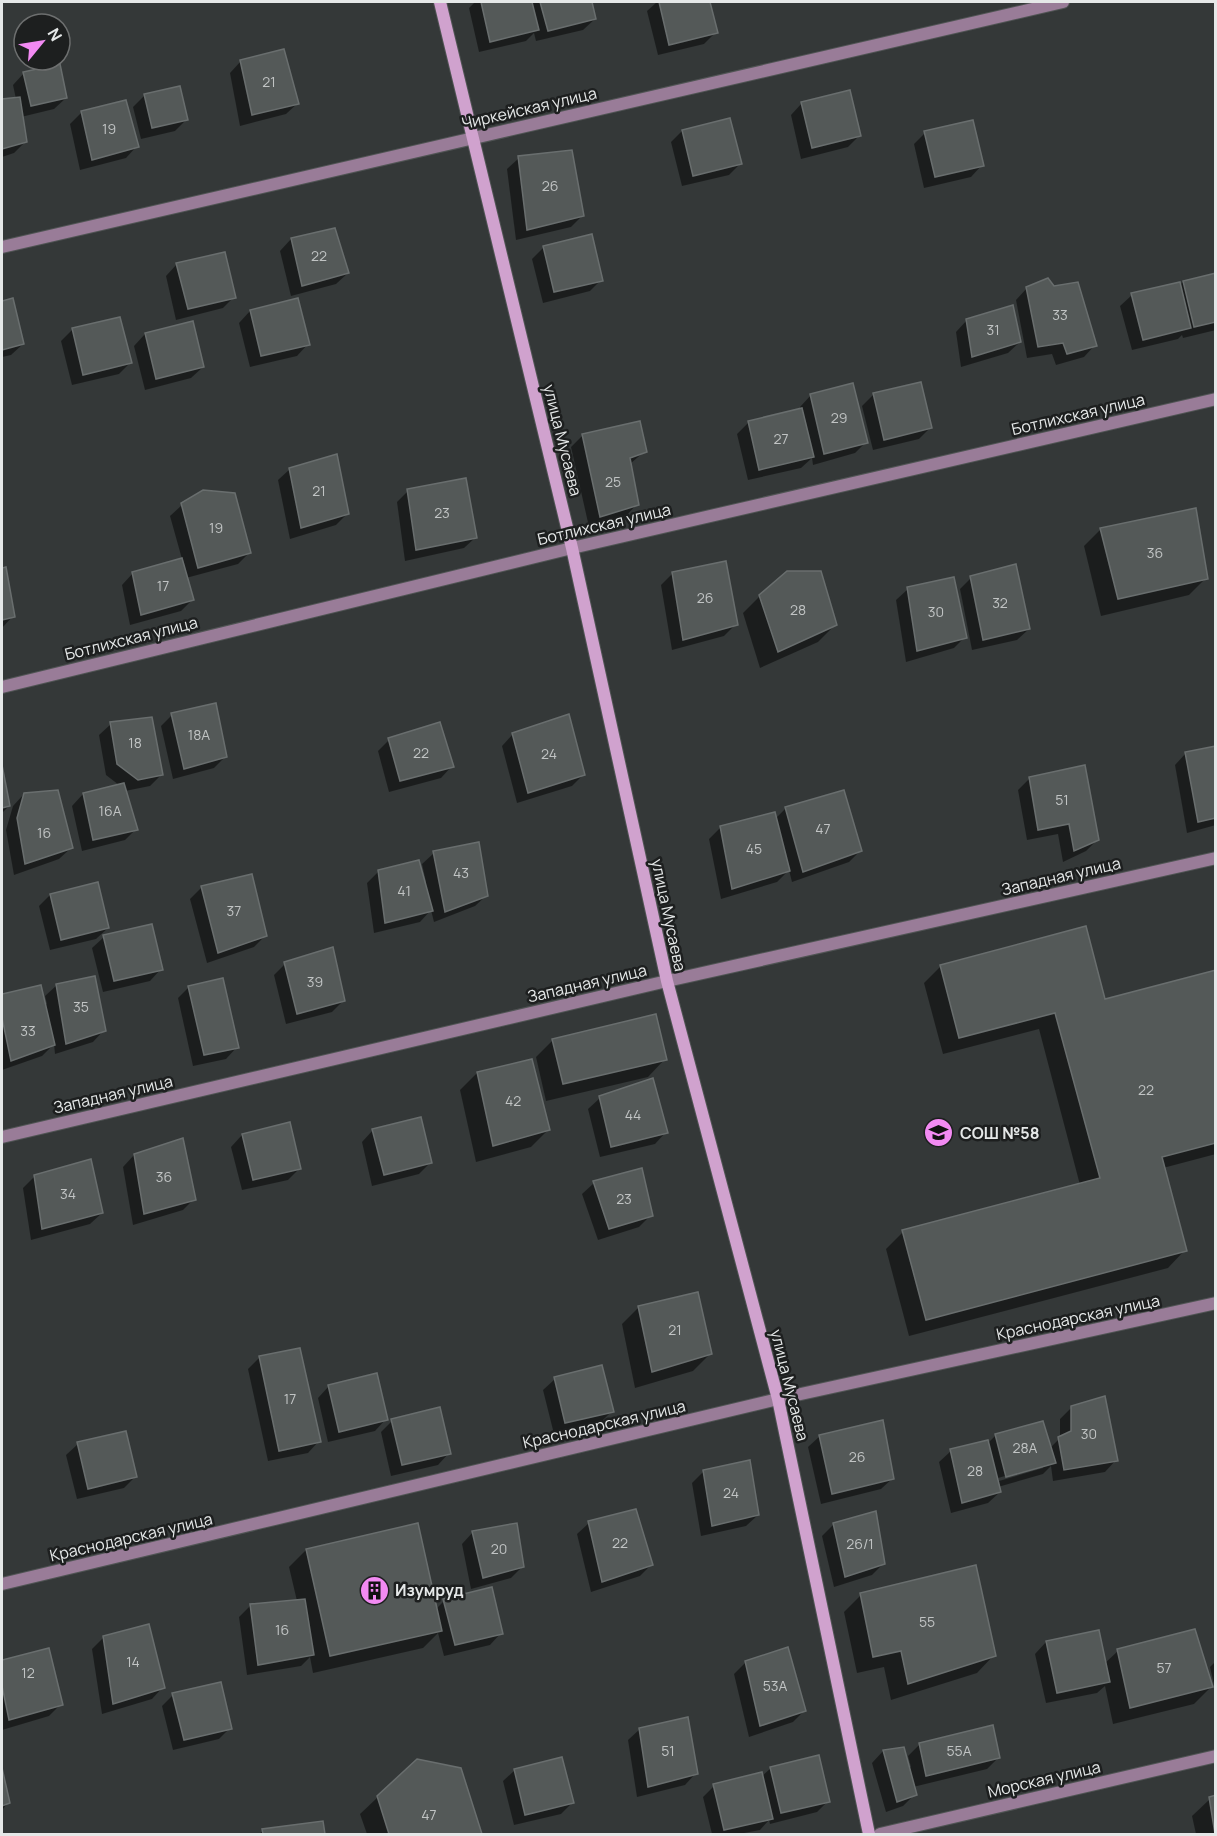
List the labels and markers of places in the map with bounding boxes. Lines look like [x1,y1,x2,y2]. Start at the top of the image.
school or university icon: СОШ №58 [923,1117,955,1149]
place label: СОШ №58 [960,1122,1039,1144]
building icon: Изумруд [358,1574,390,1606]
place label: Изумруд [395,1579,464,1601]

